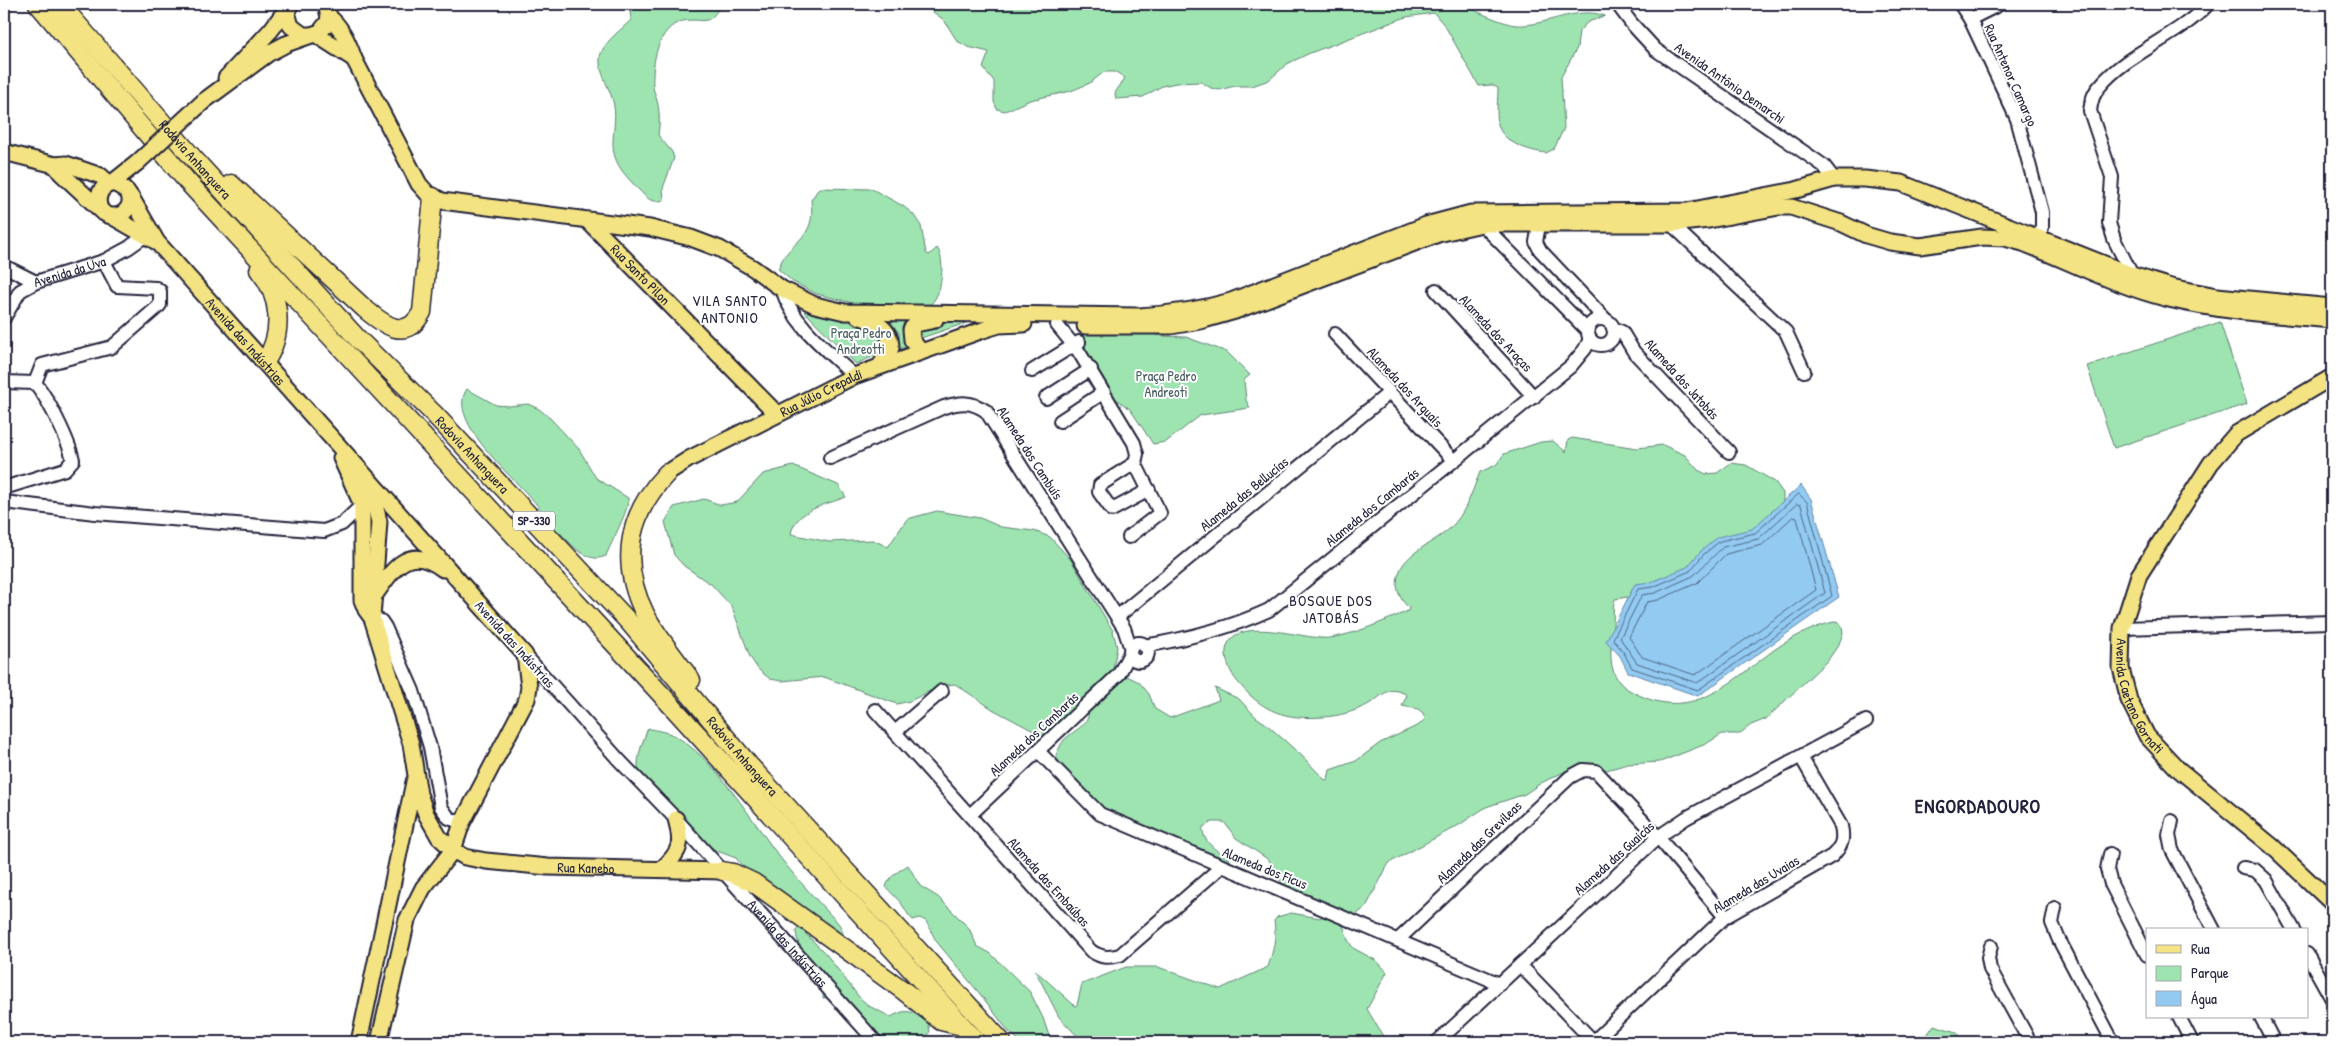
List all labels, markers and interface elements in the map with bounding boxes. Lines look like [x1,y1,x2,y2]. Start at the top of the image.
street label: Rua Antenor Camargo [1979,21,2043,130]
street label: Avenida Antônio Demarchi [1671,37,1789,128]
street label: Rodovia Anhanguera [155,116,236,203]
street label: Rua Santo Pilon [607,240,675,309]
street label: Avenida da Uva [31,251,109,291]
district label: VILA SANTO ANTONIO [692,290,768,328]
street label: Alameda dos Araças [1456,290,1537,375]
street label: Avenida das Indústrias [202,293,290,389]
park label: Praça Pedro Andreotti [831,323,892,358]
street label: Alameda dos Jatobás [1641,334,1724,423]
street label: Alameda dos Arguaís [1363,342,1447,432]
street label: Rua Júlio Crepaldi [777,364,865,421]
park label: Praça Pedro Andreoti [1136,366,1197,401]
street label: Alameda dos Cambuís [993,402,1068,503]
street label: Rodovia Anhanguera [431,411,514,498]
street label: Alameda das Bellucías [1195,452,1292,535]
street label: Alameda dos Cambarás [1321,463,1422,550]
road number: SP-330 [513,512,555,530]
district label: BOSQUE DOS JATOBÁS [1289,590,1373,628]
street label: Avenida das Indústrias [471,596,560,691]
street label: Avenida Caetano Gornati [2112,638,2169,757]
street label: Alameda dos Cambarás [985,687,1082,780]
street label: Rodovia Anhanguera [703,712,783,800]
district label: ENGORDADOURO [1915,793,2041,819]
street label: Alameda das Grevíleas [1432,796,1525,887]
street label: Alameda das Guaicás [1569,816,1658,899]
street label: Alameda das Embaúbas [1004,833,1095,930]
street label: Alameda dos Fícus [1220,842,1310,893]
street label: Alameda das Uvaias [1709,850,1802,917]
street label: Rua Kanebo [557,857,615,878]
street label: Avenida das Indústrias [744,895,832,991]
legend [2146,928,2308,1018]
text: Rua [2191,938,2210,959]
text: Parque [2191,962,2229,983]
text: Água [2191,988,2217,1009]

